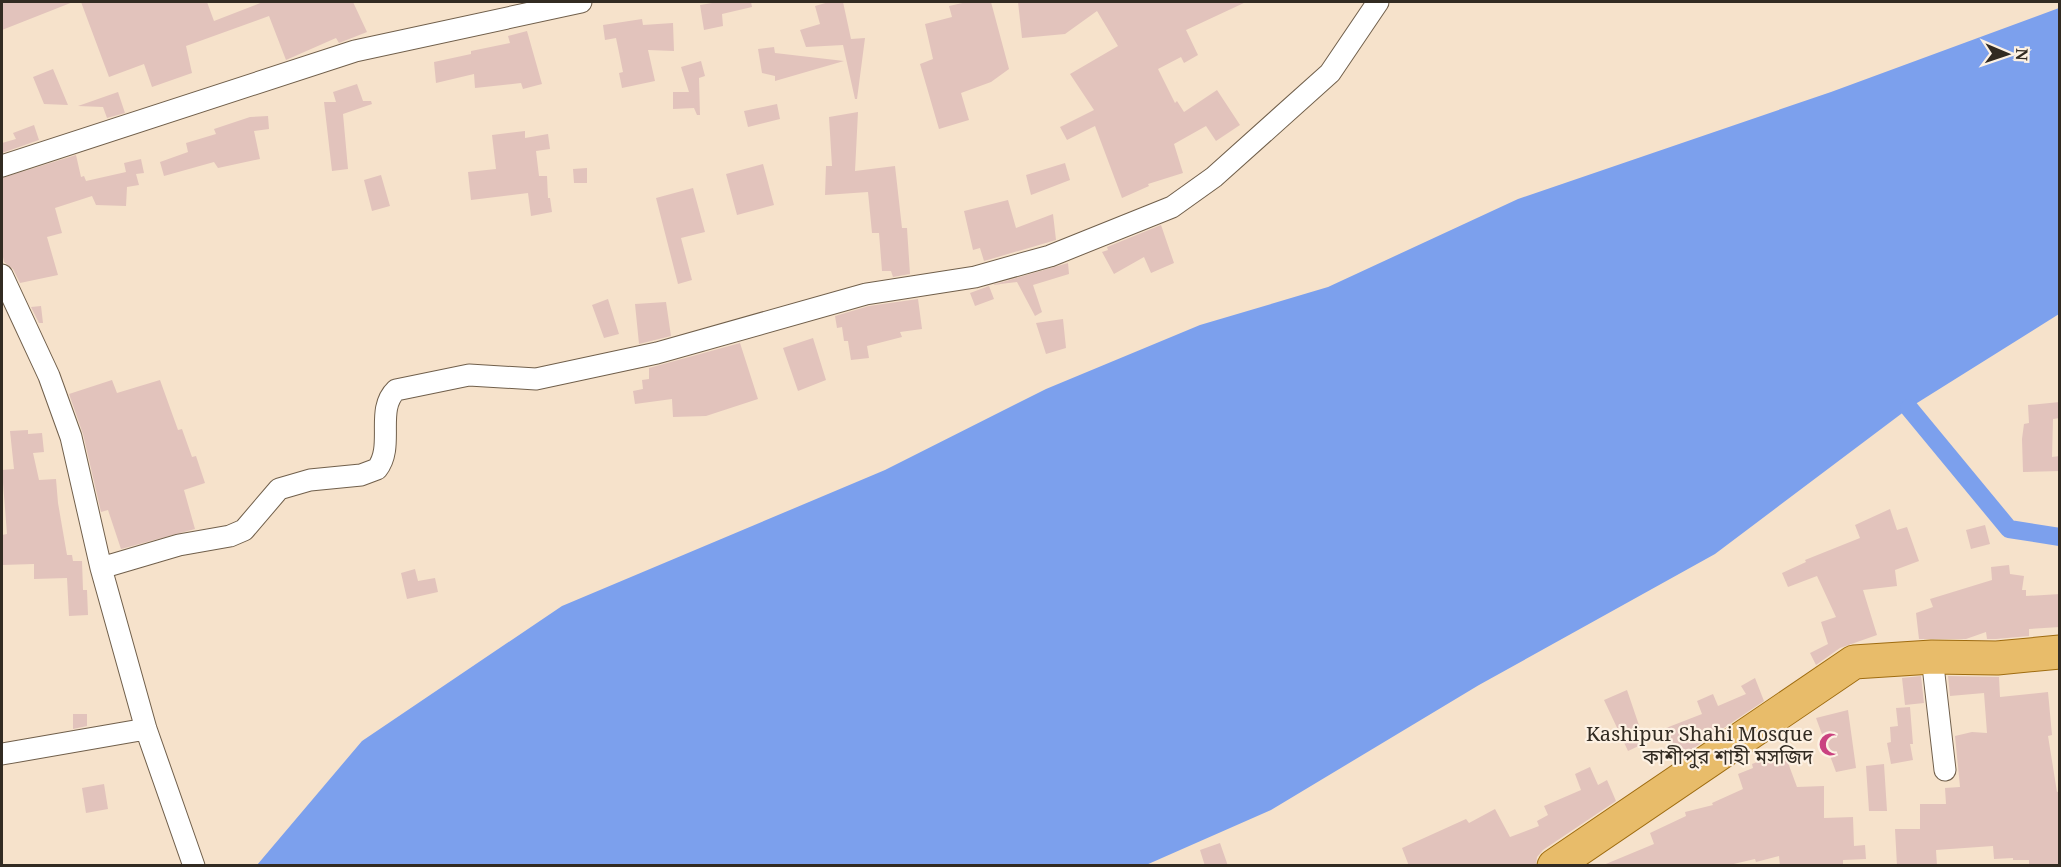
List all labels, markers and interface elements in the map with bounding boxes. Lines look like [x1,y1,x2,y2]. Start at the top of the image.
north arrow [1977,24,2037,84]
text: N [2011,48,2033,62]
place label: Kashipur Shahi Mosque কাশীপুর শাহী মসজিদ [1586,720,1814,770]
mosque icon: Kashipur Shahi Mosque কাশীপুর শাহী মসজিদ [1818,732,1844,758]

